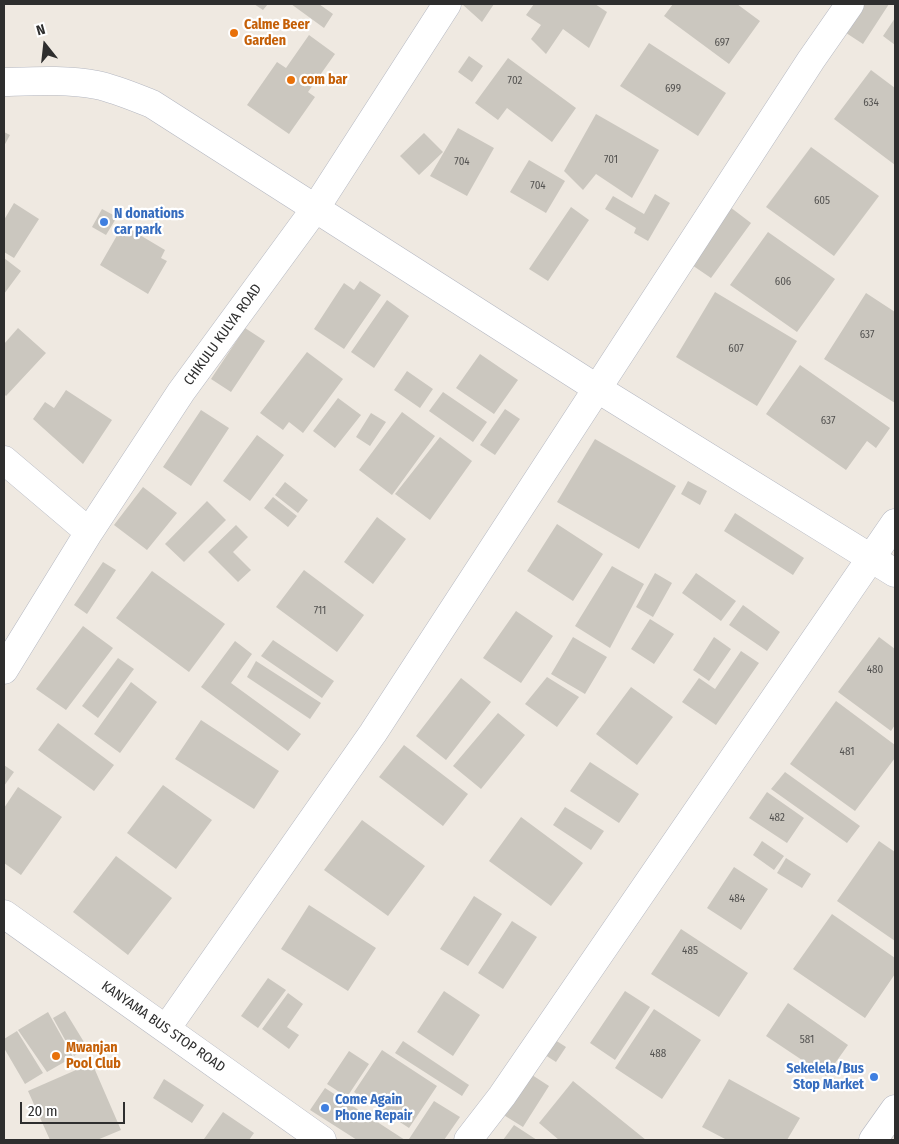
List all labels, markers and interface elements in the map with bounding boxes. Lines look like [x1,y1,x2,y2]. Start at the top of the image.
place label: Calme Beer Garden [244,17,310,49]
north arrow [20,20,70,70]
text: N [34,21,47,39]
marker: Calme Beer Garden [228,27,240,39]
house number: 697 [715,36,729,50]
place label: com bar [301,72,347,88]
marker: com bar [285,74,297,86]
house number: 702 [508,74,522,88]
house number: 699 [665,82,681,96]
house number: 634 [863,96,879,110]
house number: 701 [604,153,618,167]
house number: 704 [454,155,470,169]
house number: 704 [530,179,546,193]
house number: 605 [814,194,830,208]
place label: N donations car park [114,206,184,238]
marker: N donations car park [98,216,110,228]
house number: 606 [775,275,791,289]
street label: CHIKULU KULYA ROAD [181,281,265,389]
house number: 637 [860,328,874,342]
house number: 607 [728,342,744,356]
house number: 637 [821,414,835,428]
house number: 711 [314,604,326,618]
house number: 480 [867,663,883,677]
house number: 481 [840,745,854,759]
house number: 482 [769,811,785,825]
house number: 484 [729,892,745,906]
house number: 485 [682,944,698,958]
street label: KANYAMA BUS STOP ROAD [98,978,228,1076]
house number: 581 [800,1033,814,1047]
place label: Mwanjan Pool Club [66,1040,121,1072]
house number: 488 [650,1047,666,1061]
marker: Mwanjan Pool Club [50,1050,62,1062]
place label: Sekelela/Bus Stop Market [786,1061,864,1094]
marker: Sekelela/Bus Stop Market [868,1071,880,1083]
scale bar [22,1092,128,1124]
place label: Come Again Phone Repair [335,1092,412,1124]
text: 20 m [28,1102,58,1120]
marker: Come Again Phone Repair [319,1102,331,1114]

